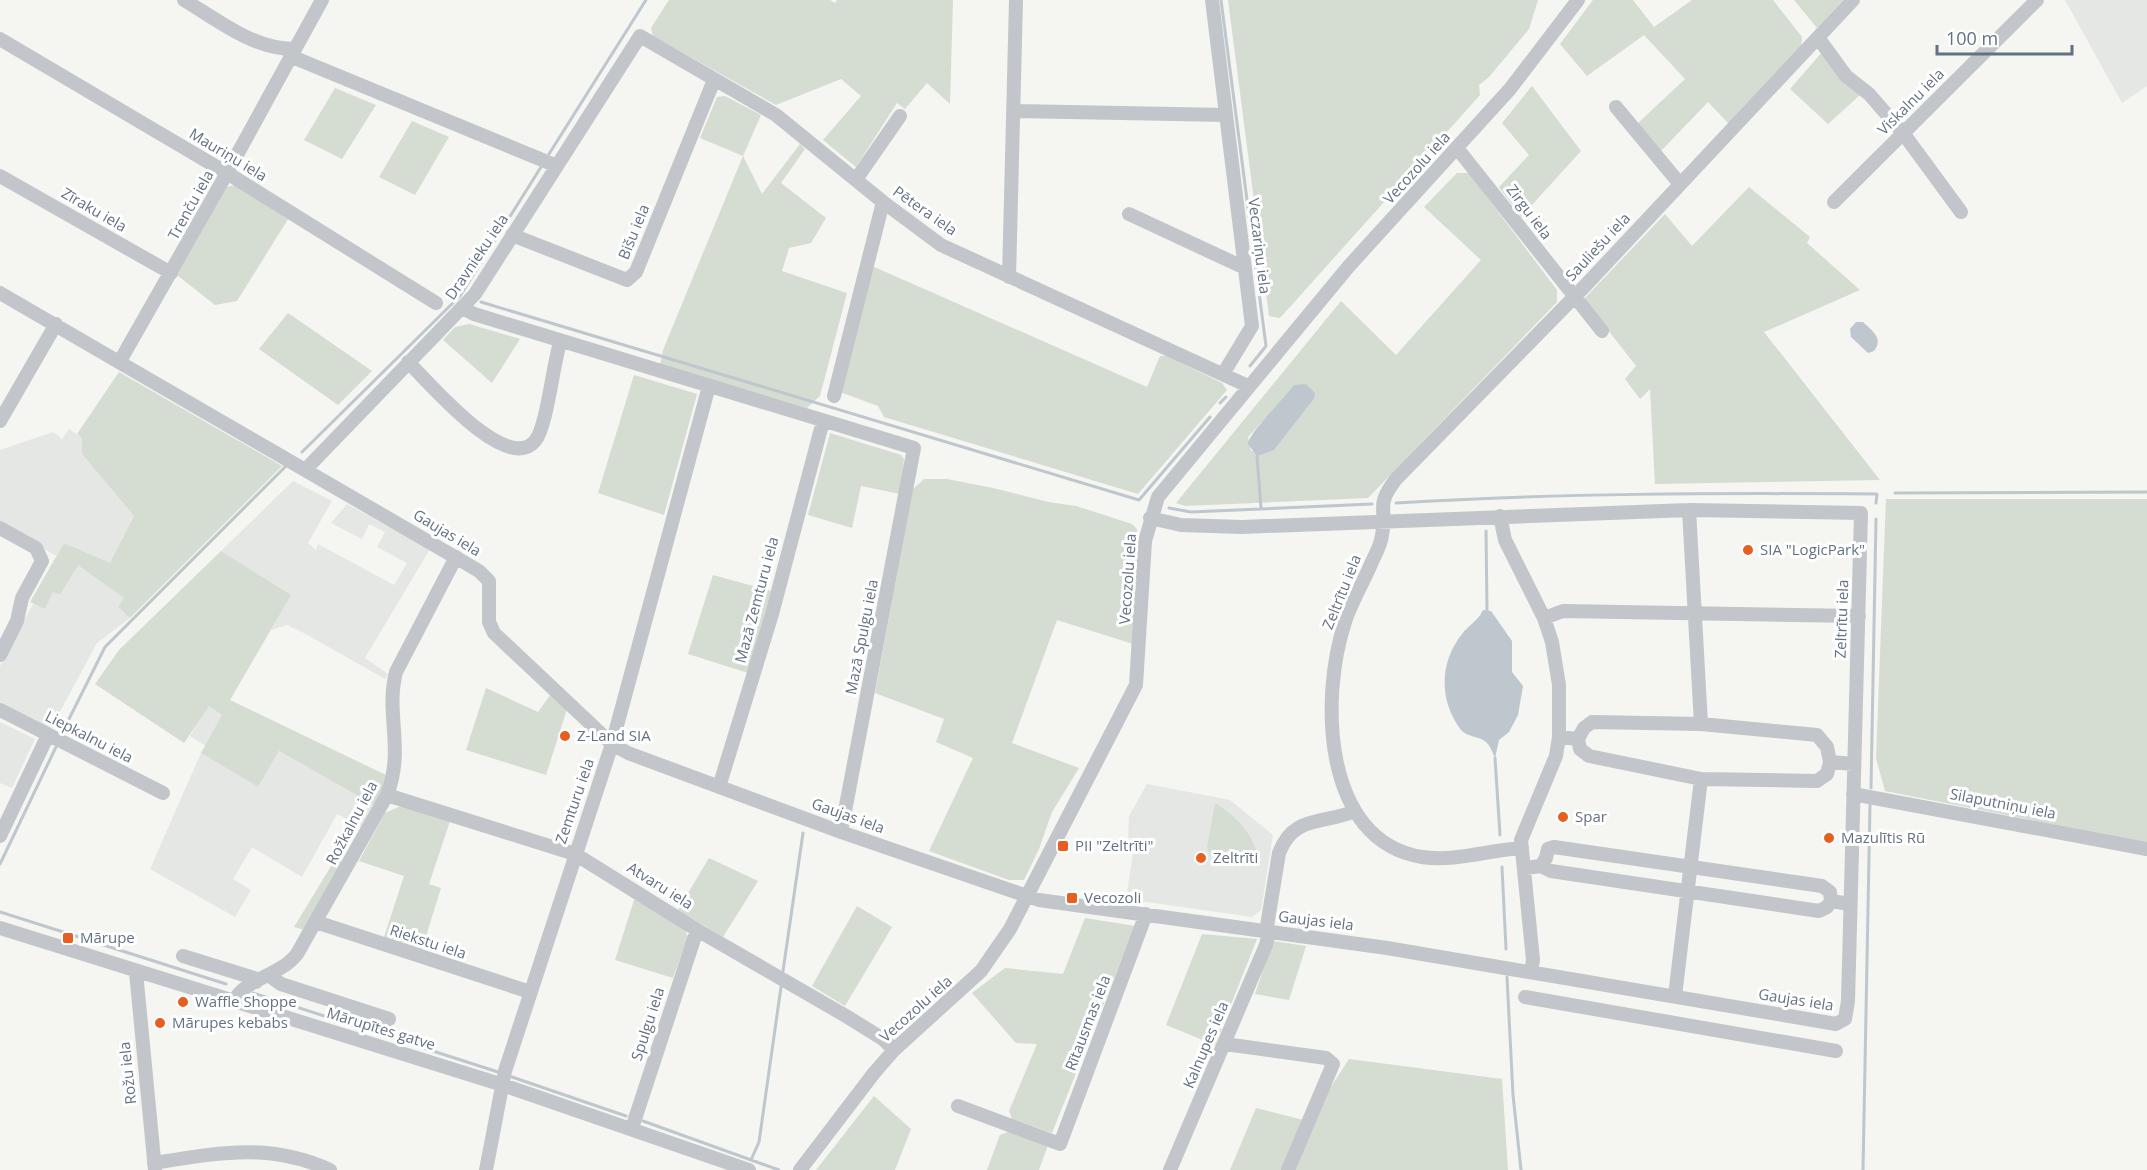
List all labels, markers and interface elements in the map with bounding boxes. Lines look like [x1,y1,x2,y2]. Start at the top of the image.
scale bar [1937,18,2072,56]
text: 100 m [1946,26,1998,50]
street label: Viskalnu iela [1873,64,1948,139]
street label: Mauriņu iela [186,123,271,185]
street label: Vecozolu iela [1378,127,1454,208]
street label: Trenču iela [163,166,217,243]
street label: Zirgu iela [1503,180,1557,243]
street label: Pētera iela [890,181,962,240]
street label: Zīraku iela [58,182,131,236]
street label: Veczariņu iela [1244,197,1276,295]
street label: Bišu iela [613,201,653,262]
street label: Sauliešu iela [1561,208,1634,285]
street label: Dravnieku iela [440,210,512,303]
street label: Gaujas iela [410,504,485,560]
street label: Vecozolu iela [1114,533,1140,625]
street label: Mazā Zemturu iela [730,534,783,665]
place label: SIA "LogicPark" [1760,539,1865,559]
marker: SIA "LogicPark" [1741,543,1755,557]
street label: Zeltrītu iela [1317,551,1365,632]
street label: Mazā Spulgu iela [840,577,882,696]
street label: Zeltrītu iela [1830,579,1852,659]
street label: Liepkalnu iela [42,705,137,767]
place label: Z-Land SIA [577,725,651,745]
marker: Z-Land SIA [558,729,572,743]
street label: Zemturu iela [550,755,598,846]
street label: Rožkalnu iela [321,777,382,868]
street label: Silaputniņu iela [1949,783,2058,823]
street label: Gaujas iela [809,793,887,837]
place label: Spar [1575,806,1607,826]
marker: Spar [1556,810,1570,824]
place label: Mazulītis Rū [1841,827,1925,847]
marker: Mazulītis Rū [1822,831,1836,845]
place label: PII "Zeltrīti" [1075,835,1153,855]
marker: PII "Zeltrīti" [1056,839,1070,853]
place label: Zeltrīti [1213,847,1258,867]
marker: Zeltrīti [1194,851,1208,865]
street label: Atvaru iela [624,857,697,913]
place label: Vecozoli [1084,887,1141,907]
marker: Vecozoli [1065,891,1079,905]
street label: Gaujas iela [1277,905,1355,935]
street label: Riekstu iela [388,919,469,963]
place label: Mārupe [80,927,135,947]
marker: Mārupe [61,931,75,945]
street label: Vecozolu iela [875,970,956,1046]
street label: Rītausmas iela [1060,972,1114,1073]
street label: Gaujas iela [1757,983,1835,1015]
street label: Spulgu iela [626,984,668,1063]
place label: Waffle Shoppe [195,991,297,1011]
marker: Waffle Shoppe [176,995,190,1009]
street label: Kalnupes iela [1178,998,1232,1091]
street label: Mārupītes gatve [324,1002,438,1054]
place label: Mārupes kebabs [172,1012,288,1032]
marker: Mārupes kebabs [153,1016,167,1030]
street label: Rožu iela [114,1041,140,1105]

